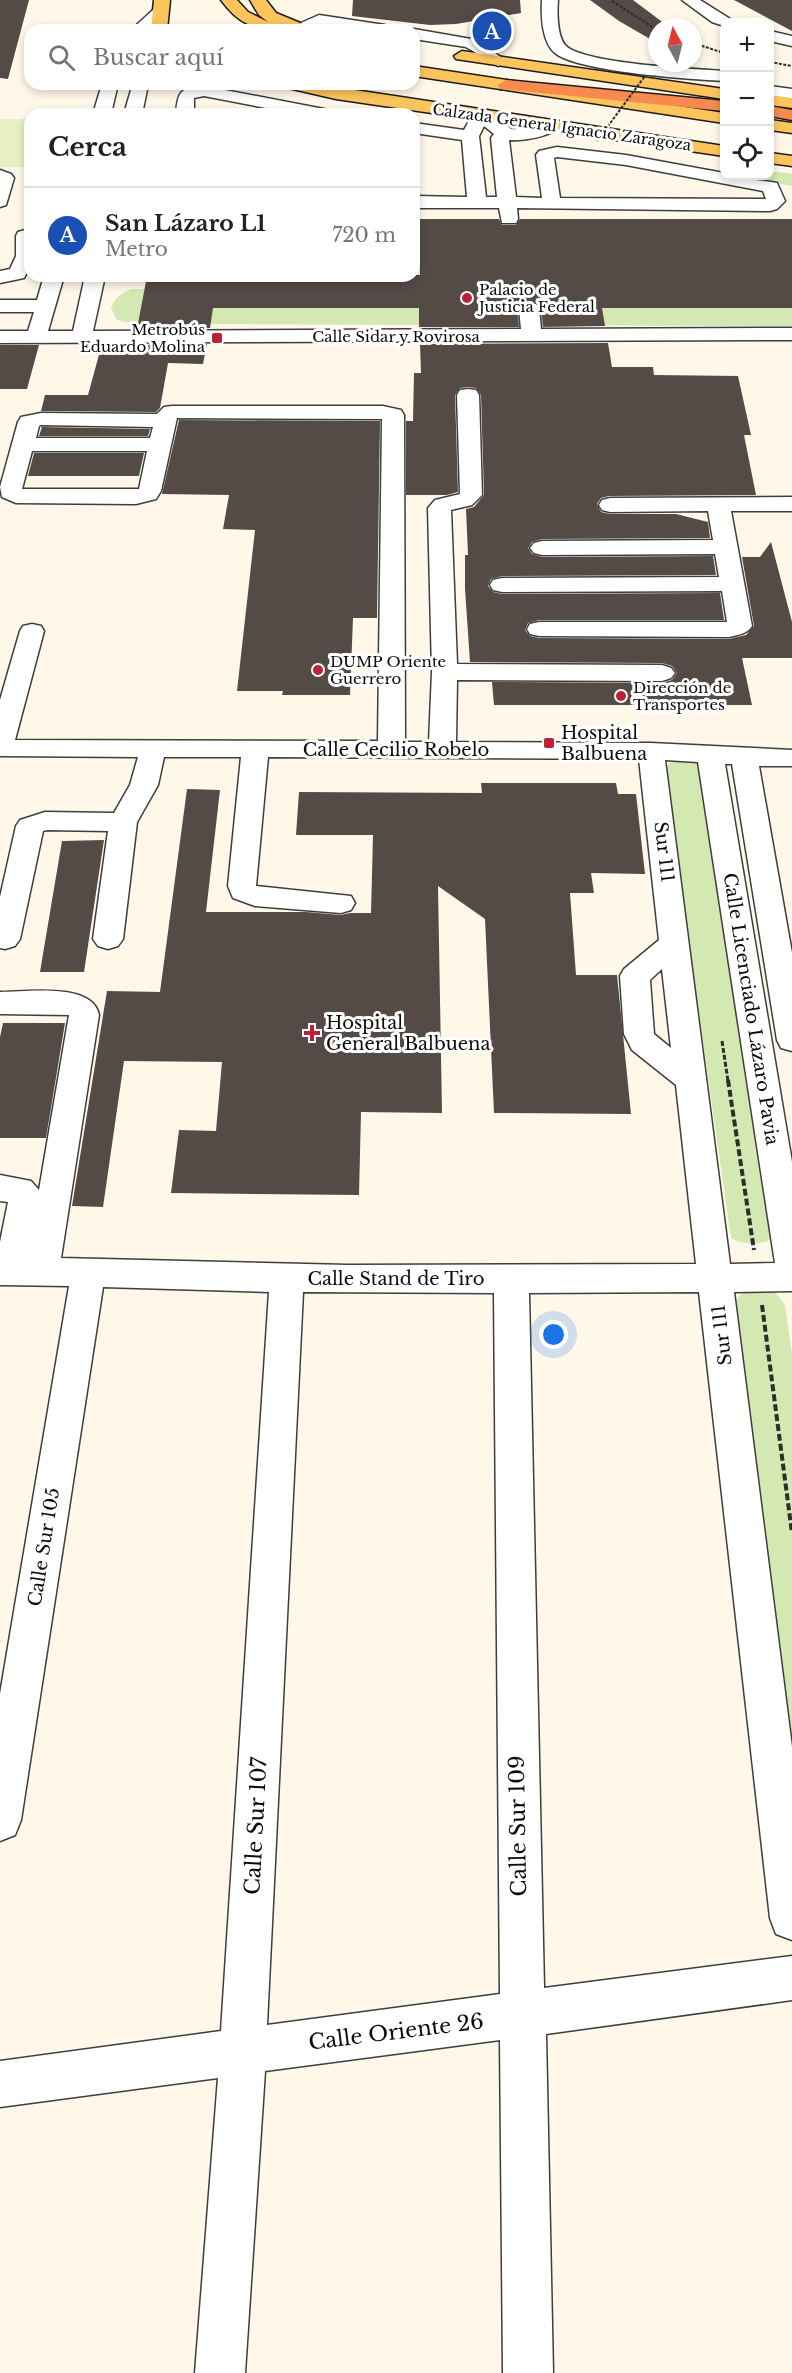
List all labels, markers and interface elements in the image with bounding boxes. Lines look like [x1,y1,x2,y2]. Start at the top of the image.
pin: A [472,9,512,54]
north arrow [648,18,702,72]
map controls [720,18,774,180]
button: + [720,18,774,72]
search box [24,24,420,90]
icon: search [45,41,78,74]
text: Buscar aquí [93,44,224,71]
button: − [720,72,774,126]
street label: Calzada General Ignacio Zaragoza [431,99,693,155]
button: locate [720,126,774,180]
text: Cerca [48,131,127,163]
text: San Lázaro L1 [105,210,266,237]
text: A [59,223,76,247]
text: 720 m [332,223,396,247]
text: Metro [105,237,168,261]
place label: Palacio de Justicia Federal [477,280,595,316]
marker: Palacio de Justicia Federal [460,291,474,305]
place label: Metrobús Eduardo Molina [80,320,206,356]
street label: Calle Sidar y Rovirosa [312,327,481,346]
marker: Metrobús Eduardo Molina [210,331,224,345]
place label: DUMP Oriente Guerrero [330,652,446,688]
marker: DUMP Oriente Guerrero [311,663,325,677]
place label: Dirección de Transportes [633,678,731,714]
marker: Dirección de Transportes [614,689,628,703]
place label: Hospital Balbuena [561,722,647,765]
marker: Hospital Balbuena [542,736,556,750]
street label: Calle Cecilio Robelo [303,739,489,761]
street label: Sur 111 [649,820,679,884]
street label: Calle Licenciado Lázaro Pavia [719,871,783,1147]
place label: Hospital General Balbuena [326,1012,490,1055]
marker: Hospital General Balbuena [303,1024,321,1042]
street label: Calle Stand de Tiro [308,1268,484,1290]
street label: Sur 111 [707,1303,737,1367]
your location [539,1320,568,1349]
street label: Calle Sur 105 [24,1486,64,1608]
street label: Calle Sur 109 [504,1755,532,1897]
street label: Calle Sur 107 [239,1756,273,1896]
street label: Calle Oriente 26 [307,2008,485,2056]

